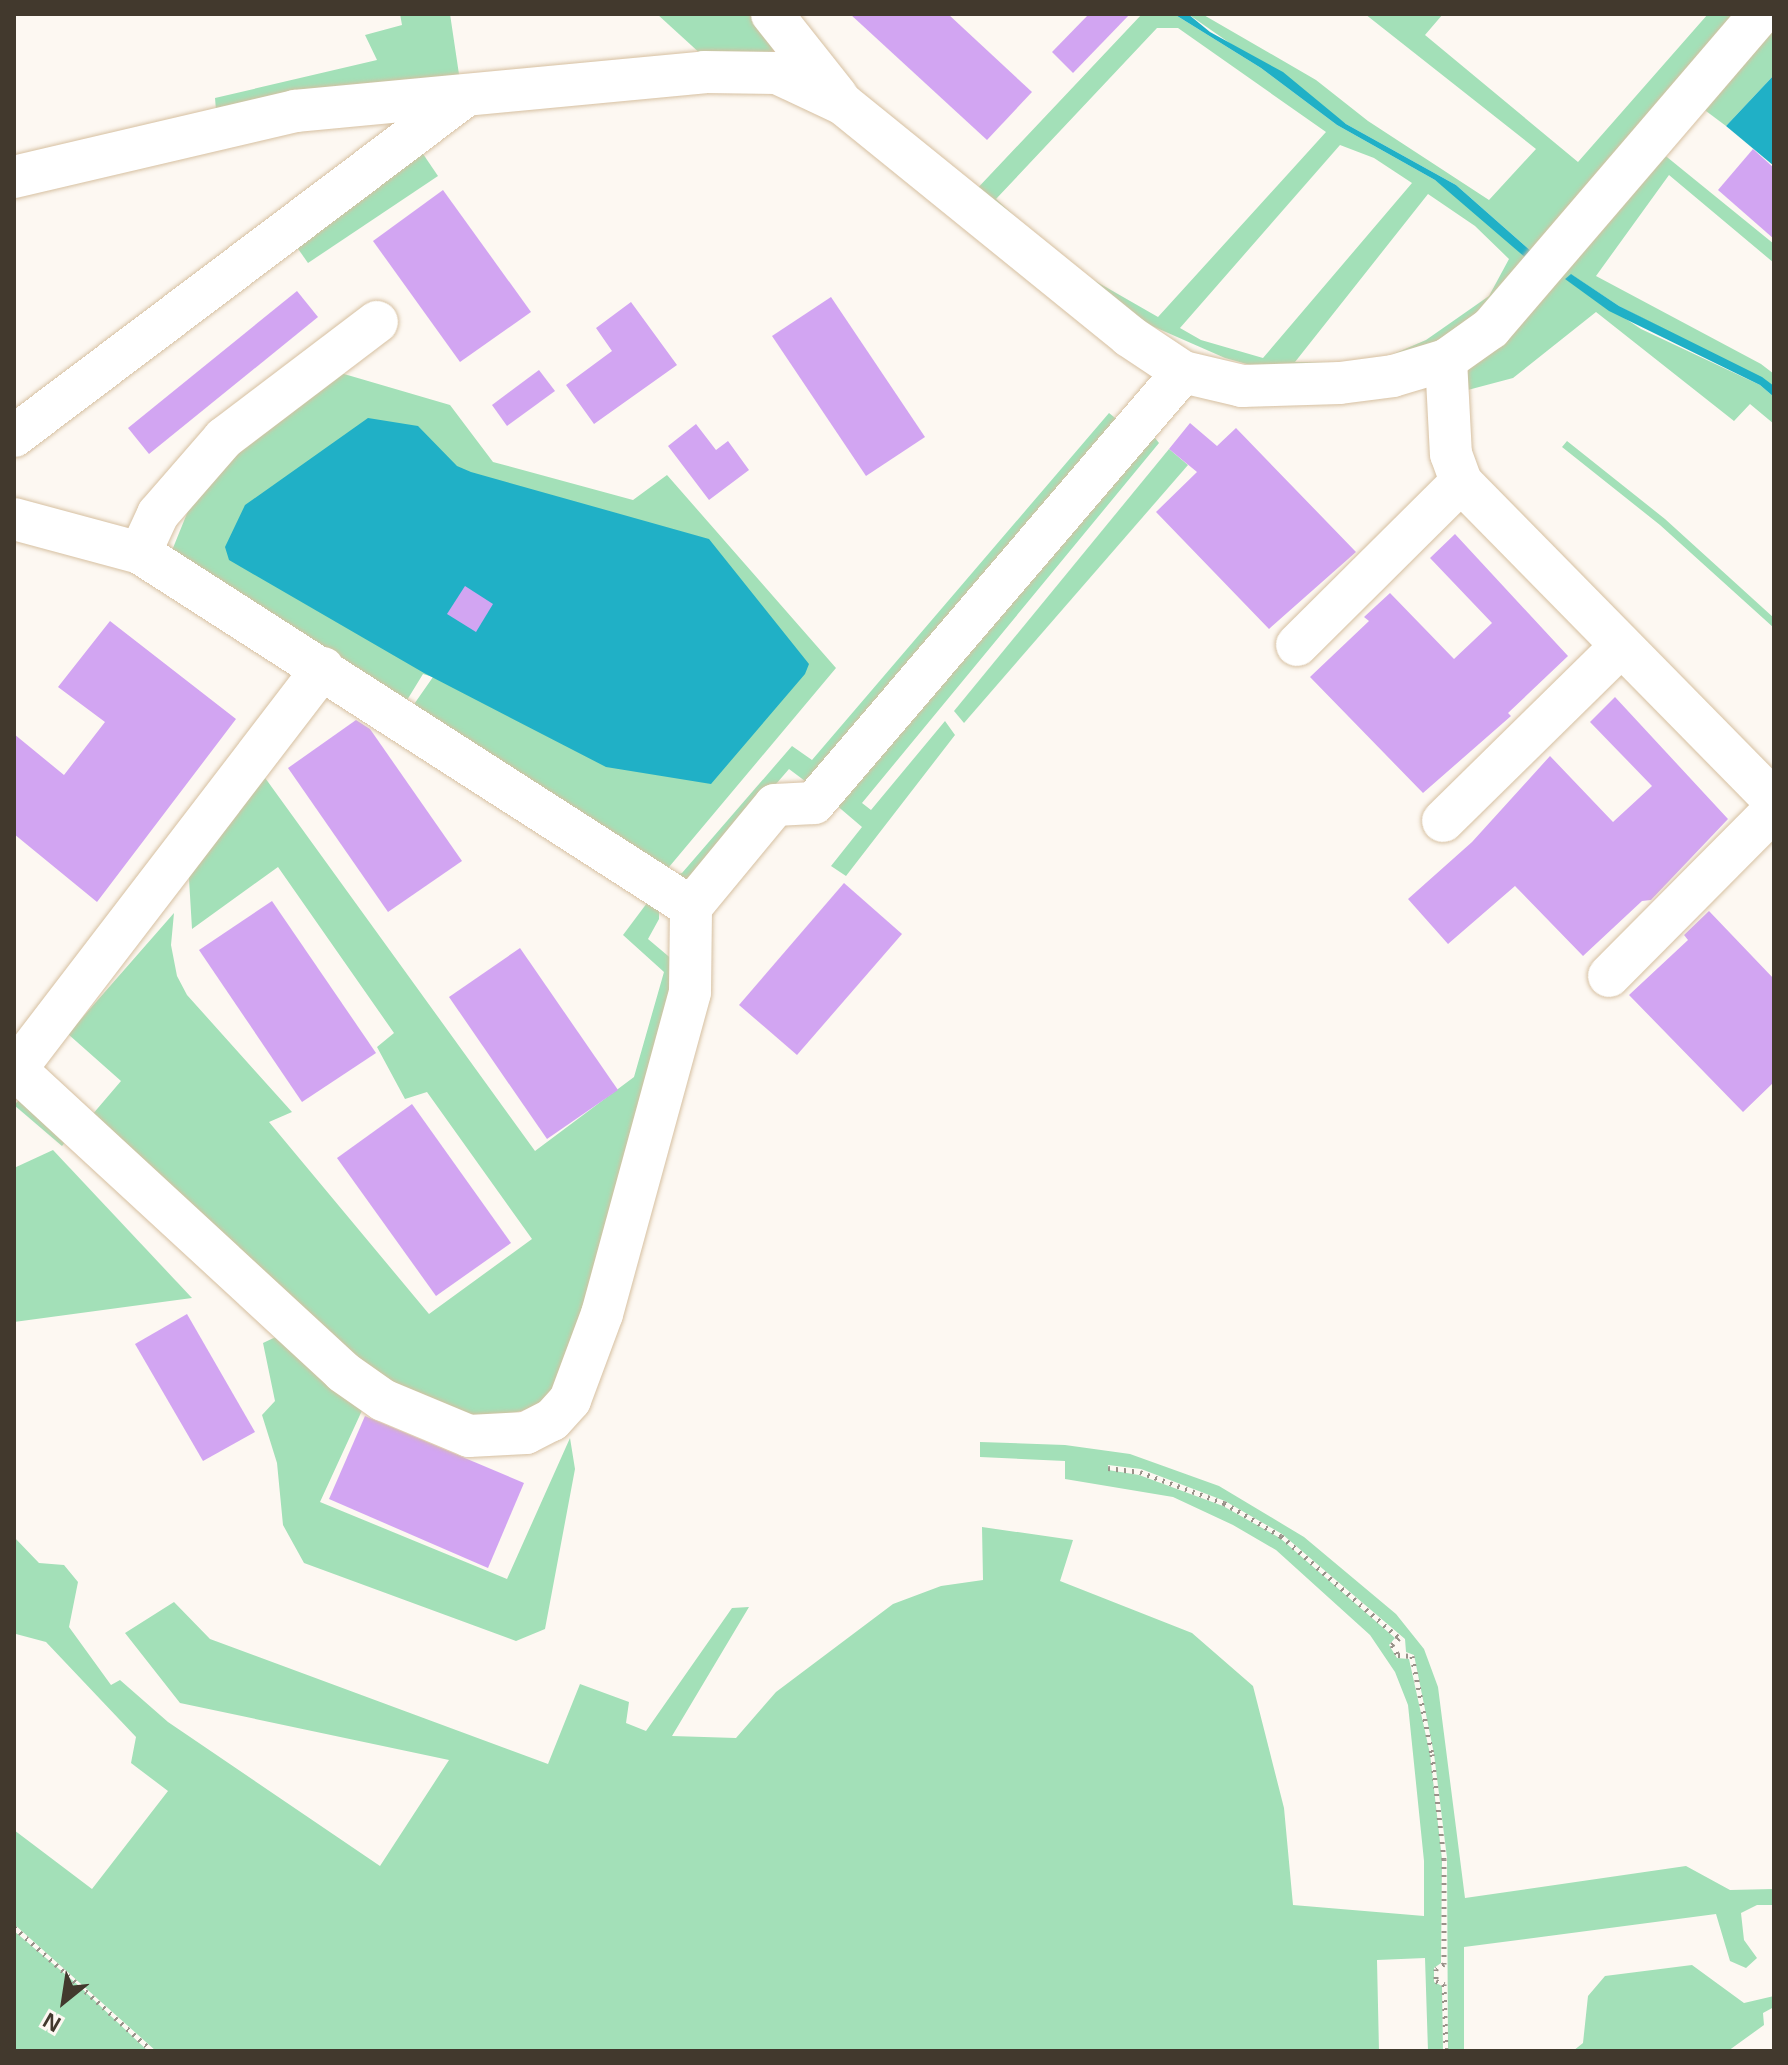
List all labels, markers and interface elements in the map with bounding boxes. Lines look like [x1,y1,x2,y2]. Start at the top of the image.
north arrow [24,1961,104,2041]
text: N [39,2007,65,2037]

